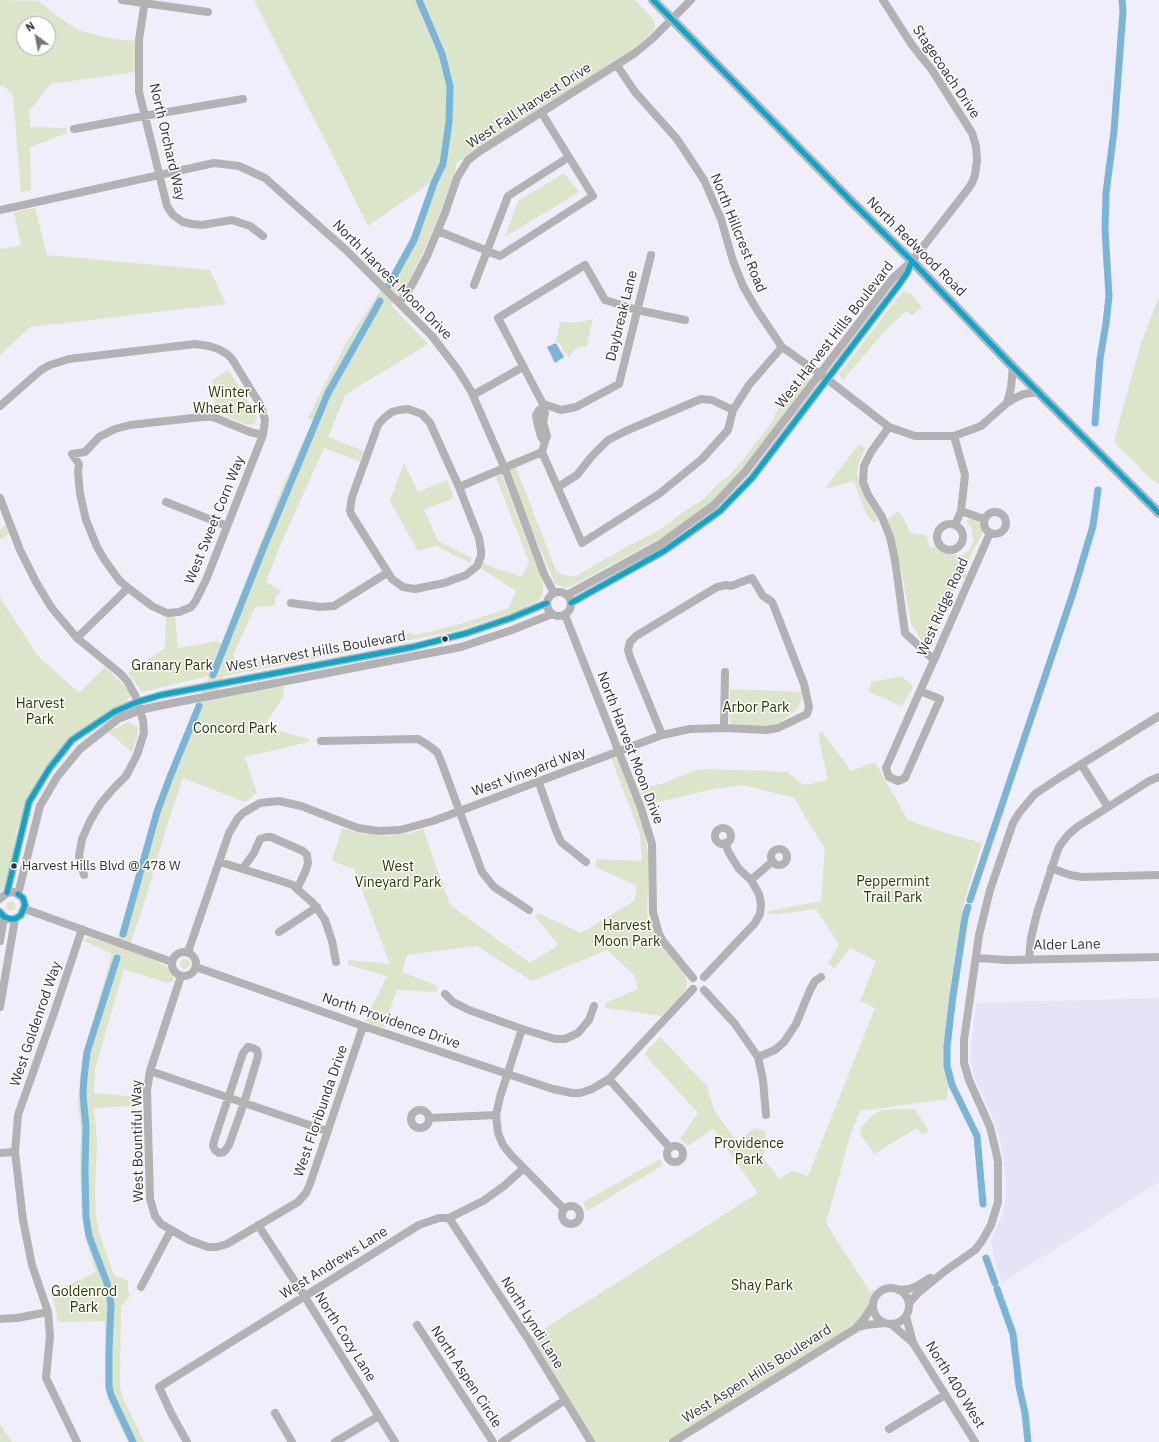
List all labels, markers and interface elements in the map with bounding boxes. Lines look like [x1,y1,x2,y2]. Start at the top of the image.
north arrow [16,16,56,56]
text: N [23,19,37,35]
street label: Stagecoach Drive [909,22,983,122]
street label: West Fall Harvest Drive [464,59,594,153]
street label: North Orchard Way [145,82,189,202]
street label: North Hillcrest Road [706,171,770,295]
street label: North Redwood Road [863,194,969,300]
street label: North Harvest Moon Drive [329,217,455,343]
street label: West Harvest Hills Boulevard [772,258,898,412]
street label: Daybreak Lane [603,269,641,363]
park label: Winter Wheat Park [193,385,265,418]
street label: West Sweet Corn Way [182,453,248,587]
street label: West Ridge Road [914,555,972,659]
street label: West Harvest Hills Boulevard [225,628,407,676]
unlabelled marker [440,634,450,644]
park label: Granary Park [131,658,213,674]
street label: North Harvest Moon Drive [593,669,667,827]
park label: Harvest Park [16,696,64,728]
park label: Arbor Park [723,700,789,716]
park label: Concord Park [193,721,277,737]
street label: West Vineyard Way [470,744,588,800]
place label: Harvest Hills Blvd @ 478 W [22,858,181,874]
park label: West Vineyard Park [355,859,441,892]
marker: Harvest Hills Blvd @ 478 W [9,861,19,871]
park label: Peppermint Trail Park [856,874,930,906]
park label: Harvest Moon Park [594,918,660,950]
street label: Alder Lane [1033,936,1101,954]
street label: West Goldenrod Way [7,959,65,1089]
street label: North Providence Drive [320,989,462,1053]
street label: West Floribunda Drive [291,1043,351,1179]
street label: West Bountiful Way [129,1080,147,1202]
park label: Providence Park [714,1136,784,1168]
street label: West Andrews Lane [277,1223,391,1303]
street label: North Lyndi Lane [497,1274,567,1372]
park label: Shay Park [731,1278,793,1294]
park label: Goldenrod Park [51,1284,117,1316]
street label: North Cozy Lane [311,1289,379,1385]
street label: West Aspen Hills Boulevard [679,1321,835,1427]
street label: North Aspen Circle [427,1323,505,1431]
street label: North 400 West [922,1338,988,1432]

